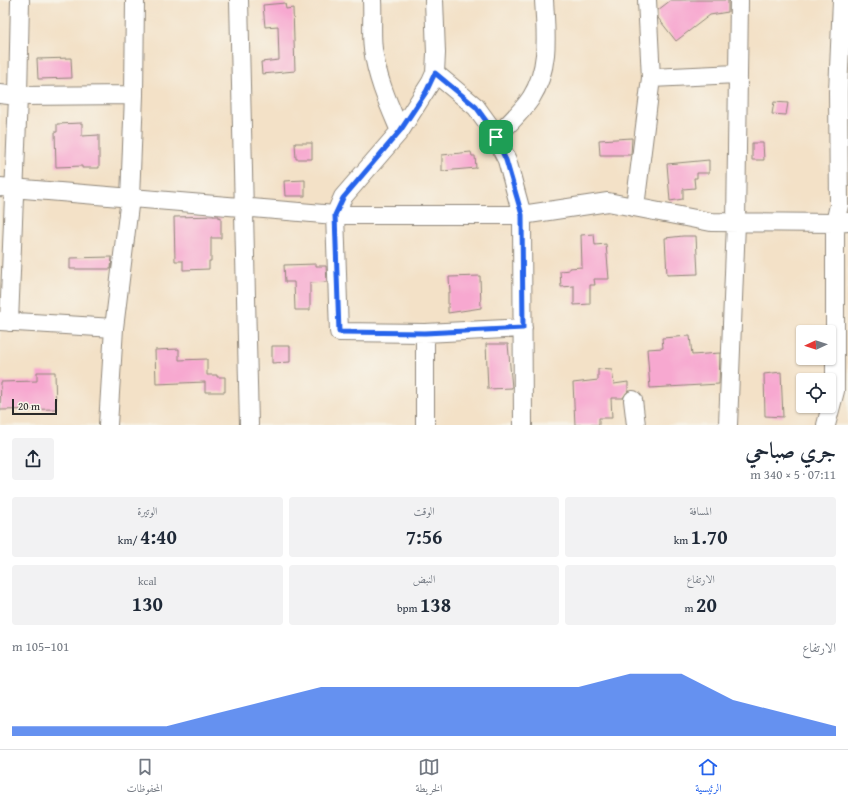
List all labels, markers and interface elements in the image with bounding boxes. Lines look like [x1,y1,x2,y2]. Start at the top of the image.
pin [479,120,513,154]
icon: arrive [485,126,507,148]
north arrow [796,325,836,365]
map controls [796,325,836,413]
button: locate [796,373,836,413]
scale bar [12,397,57,416]
text: 20 m [18,398,40,414]
text: جري صباحي [745,434,836,466]
button: share [12,438,54,480]
text: 07:11 · 5 × 340 m [750,465,836,484]
text: الوتيرة [137,503,157,519]
text: الوقت [413,503,435,519]
text: المسافة [689,503,712,519]
text: 4:40 [140,522,177,551]
text: 7:56 [406,522,442,551]
text: 1.70 [691,522,728,551]
text: /km [118,532,140,548]
text: km [674,532,691,548]
text: النبض [413,571,435,587]
text: الارتفاع [686,571,715,587]
text: kcal [138,573,157,589]
text: 130 [132,589,163,618]
text: 138 [420,590,451,619]
text: 20 [696,590,717,619]
text: bpm [397,600,420,616]
text: m [685,600,696,616]
text: 101–105 m [12,637,69,656]
text: الارتفاع [802,638,836,657]
tab: المحفوظات [126,756,163,799]
tab: الخريطة [416,756,442,799]
tab: الرئيسية [695,756,722,799]

